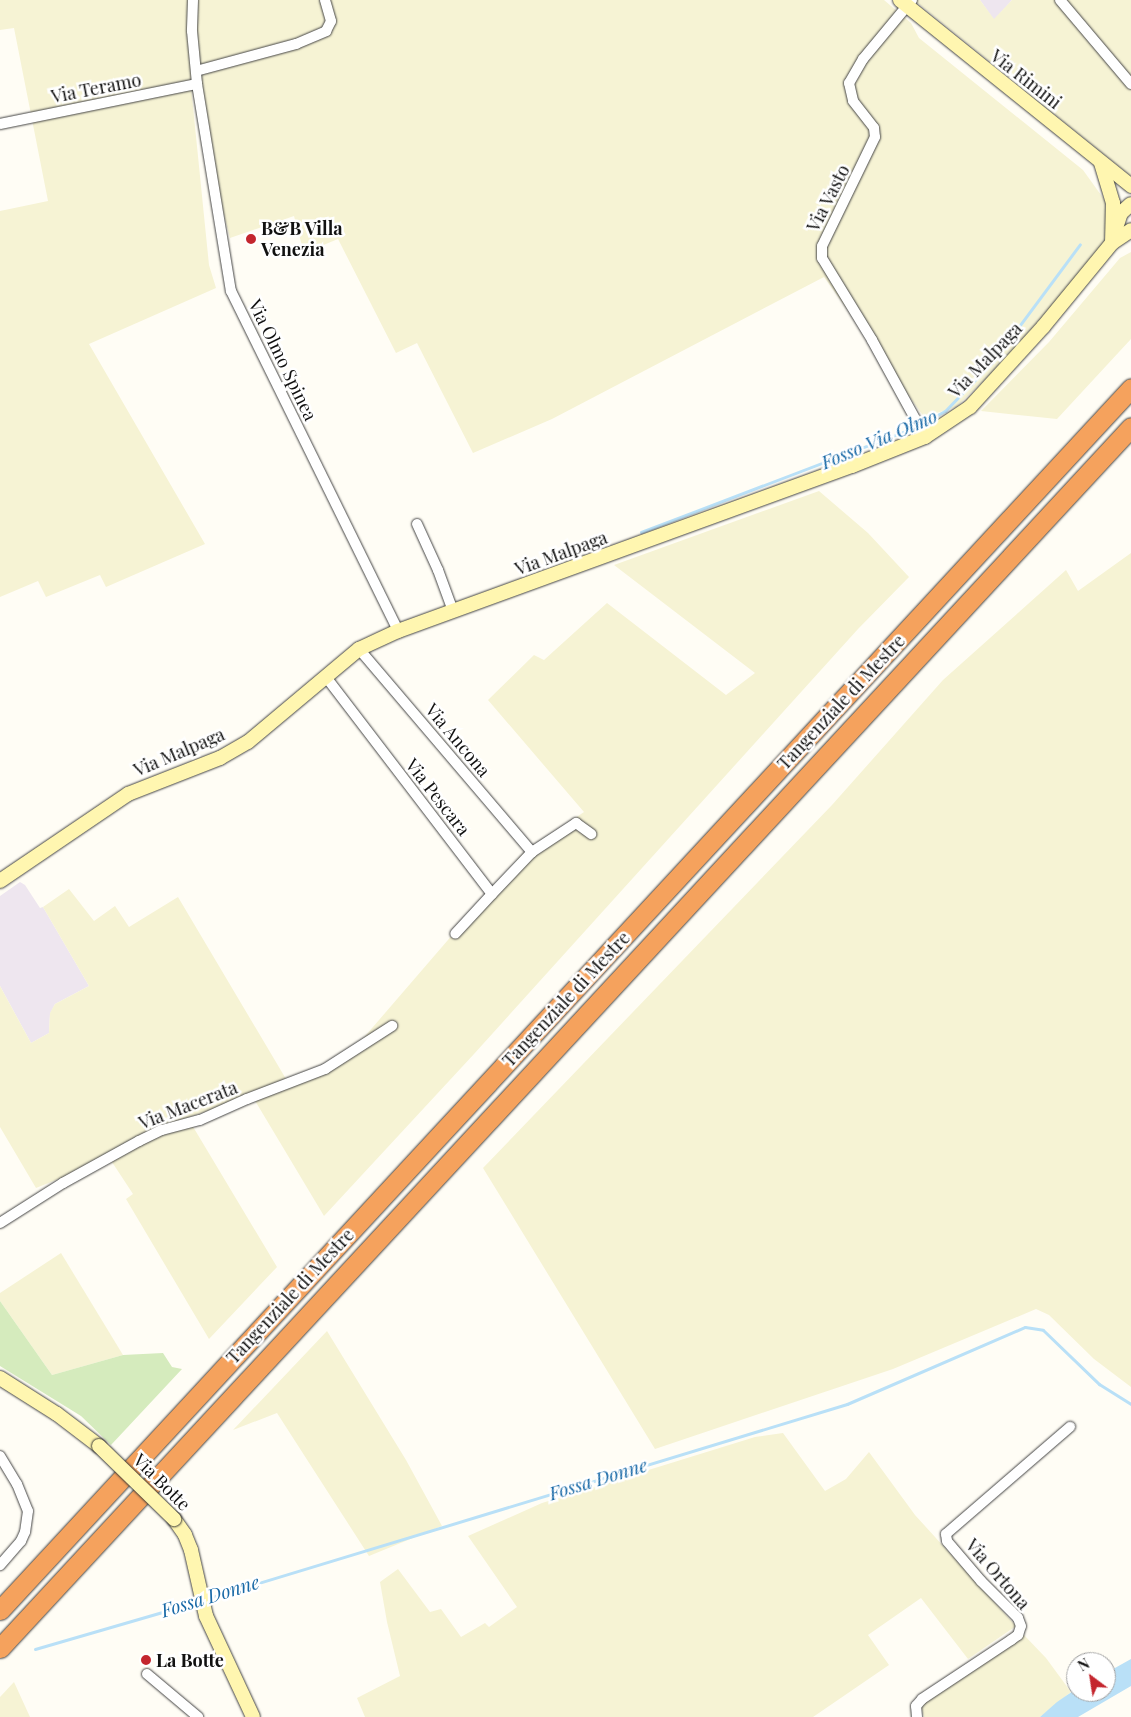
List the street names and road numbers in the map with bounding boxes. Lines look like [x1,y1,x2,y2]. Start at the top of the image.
street label: Via Rimini [986,45,1066,113]
street label: Via Teramo [49,69,143,107]
street label: Via Vasto [802,161,854,235]
street label: Via Olmo Spinea [244,296,322,424]
street label: Via Malpaga [944,318,1026,402]
street label: Via Malpaga [512,526,610,580]
street label: Tangenziale di Mestre [773,630,909,774]
street label: Via Ancona [421,699,495,781]
street label: Via Malpaga [130,723,228,781]
street label: Via Pescara [401,754,475,840]
street label: Tangenziale di Mestre [498,927,634,1071]
street label: Via Macerata [135,1076,241,1134]
street label: Tangenziale di Mestre [222,1224,358,1368]
street label: Via Botte [129,1449,195,1515]
street label: Via Ortona [961,1534,1035,1614]

